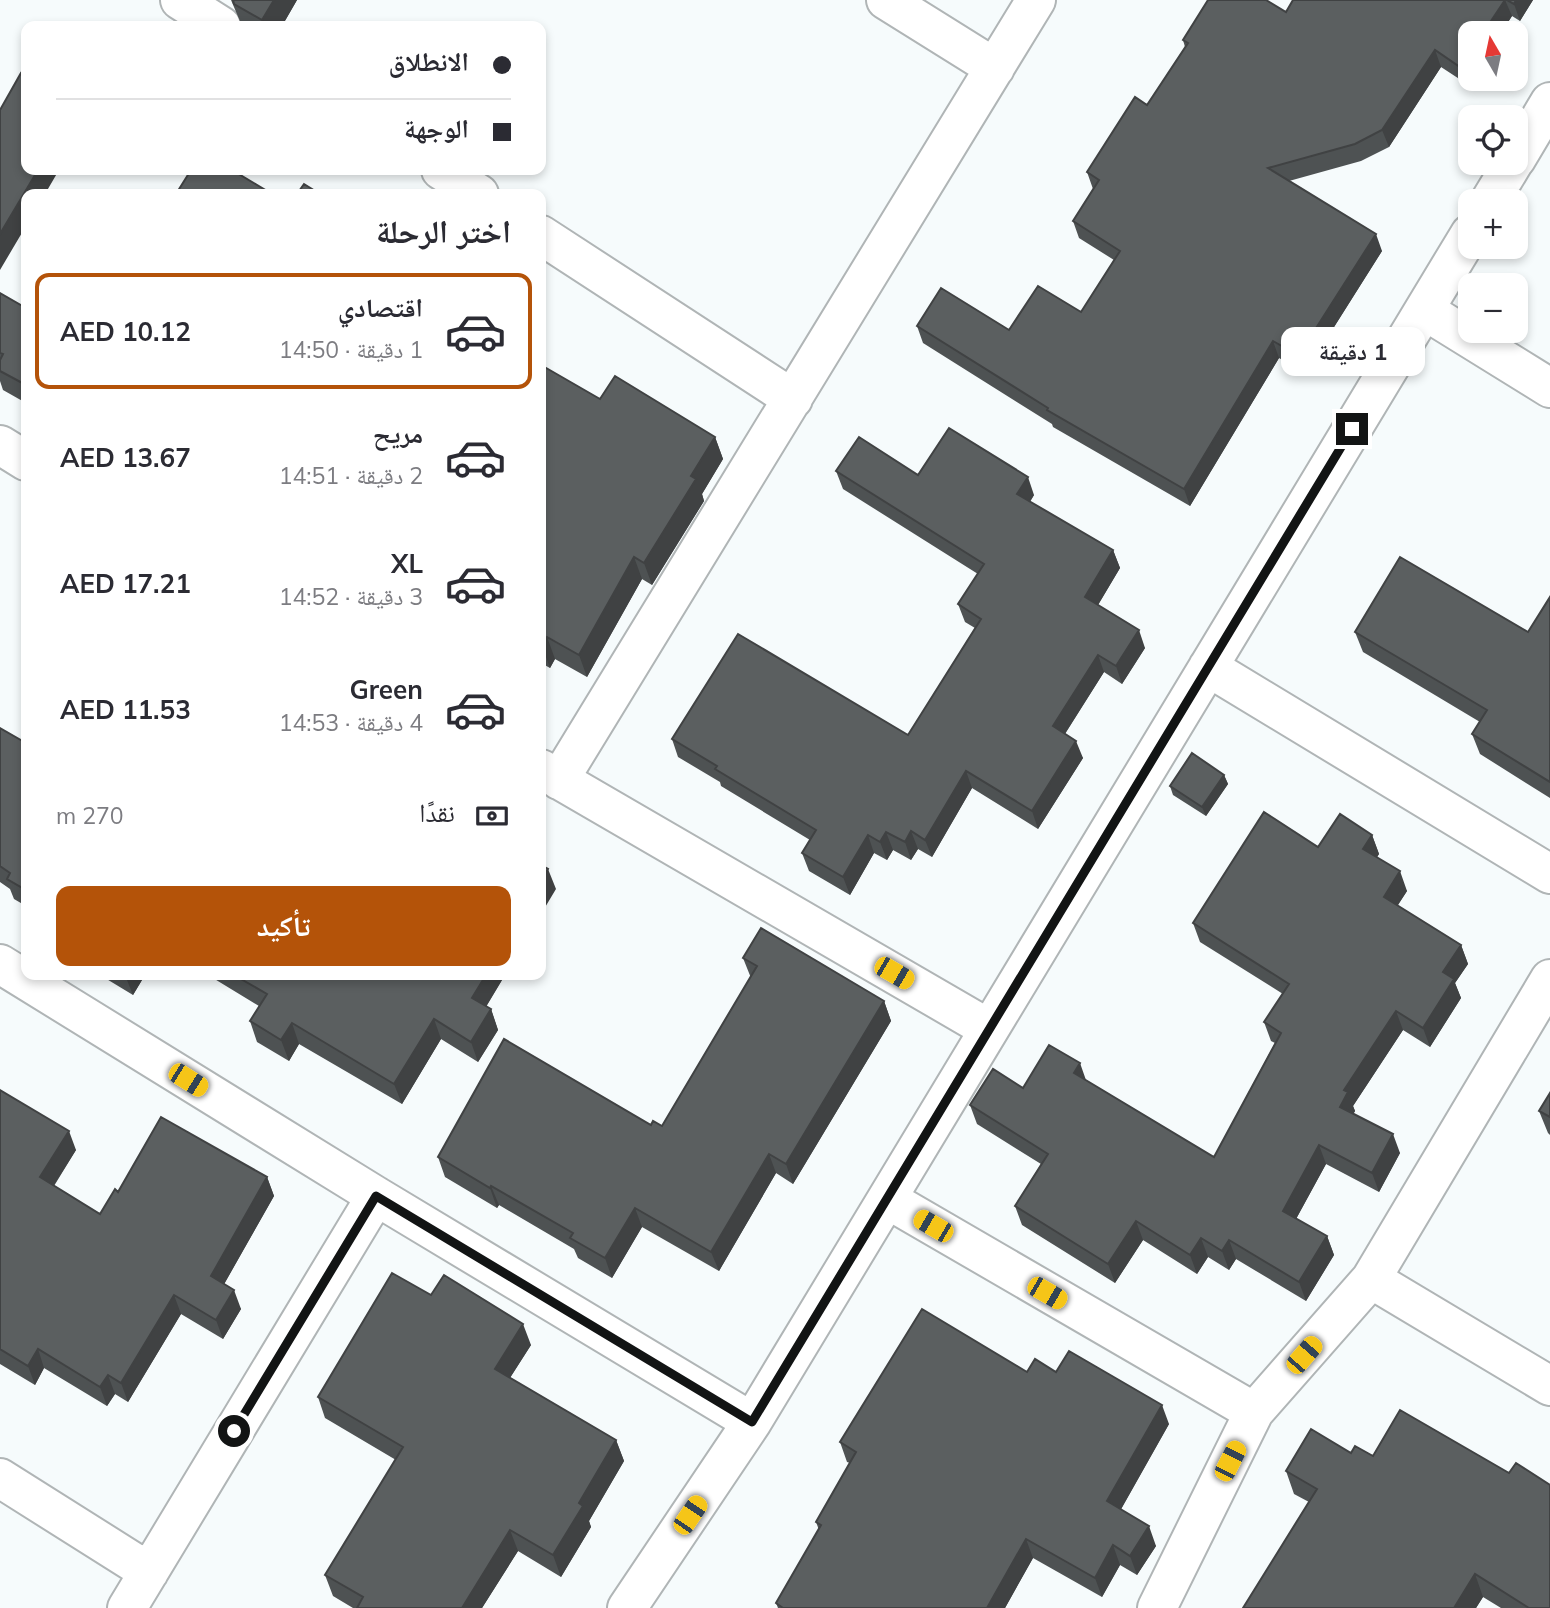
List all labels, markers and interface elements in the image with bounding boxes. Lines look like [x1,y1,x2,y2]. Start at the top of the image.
north arrow [1458,21,1528,91]
map controls [1458,21,1528,343]
text: الانطلاق [389,45,469,78]
button: locate [1458,105,1528,175]
text: الوجهة [404,112,469,145]
button: + [1458,189,1528,259]
text: اختر الرحلة [376,211,511,251]
button: − [1458,273,1528,343]
text: اقتصادي [338,291,423,324]
icon: car [444,300,507,363]
text: AED 10.12 [60,315,191,348]
callout: 1 دقيقة [1280,328,1424,376]
text: 1 دقيقة · 14:50 [279,335,423,364]
text: 1 دقيقة [1319,337,1387,366]
route end [1336,413,1368,445]
text: مريح [373,417,423,450]
icon: car [444,426,507,489]
text: AED 13.67 [60,441,191,474]
text: 2 دقيقة · 14:51 [279,461,423,490]
text: XL [391,547,423,580]
icon: car [444,552,507,615]
text: AED 17.21 [60,567,191,600]
text: 3 دقيقة · 14:52 [279,582,423,611]
text: Green [350,673,423,706]
icon: car [444,678,507,741]
text: AED 11.53 [60,693,191,726]
text: 4 دقيقة · 14:53 [279,708,423,737]
text: نقدًا [419,796,455,829]
icon: cash [473,797,511,835]
text: 270 m [56,801,124,830]
button: تأكيد [56,886,511,966]
car [871,953,918,993]
car [165,1060,212,1100]
car [910,1206,957,1246]
car [1024,1273,1071,1313]
car [1283,1332,1326,1378]
route start [218,1415,250,1447]
car [1212,1438,1249,1484]
car [670,1492,711,1538]

